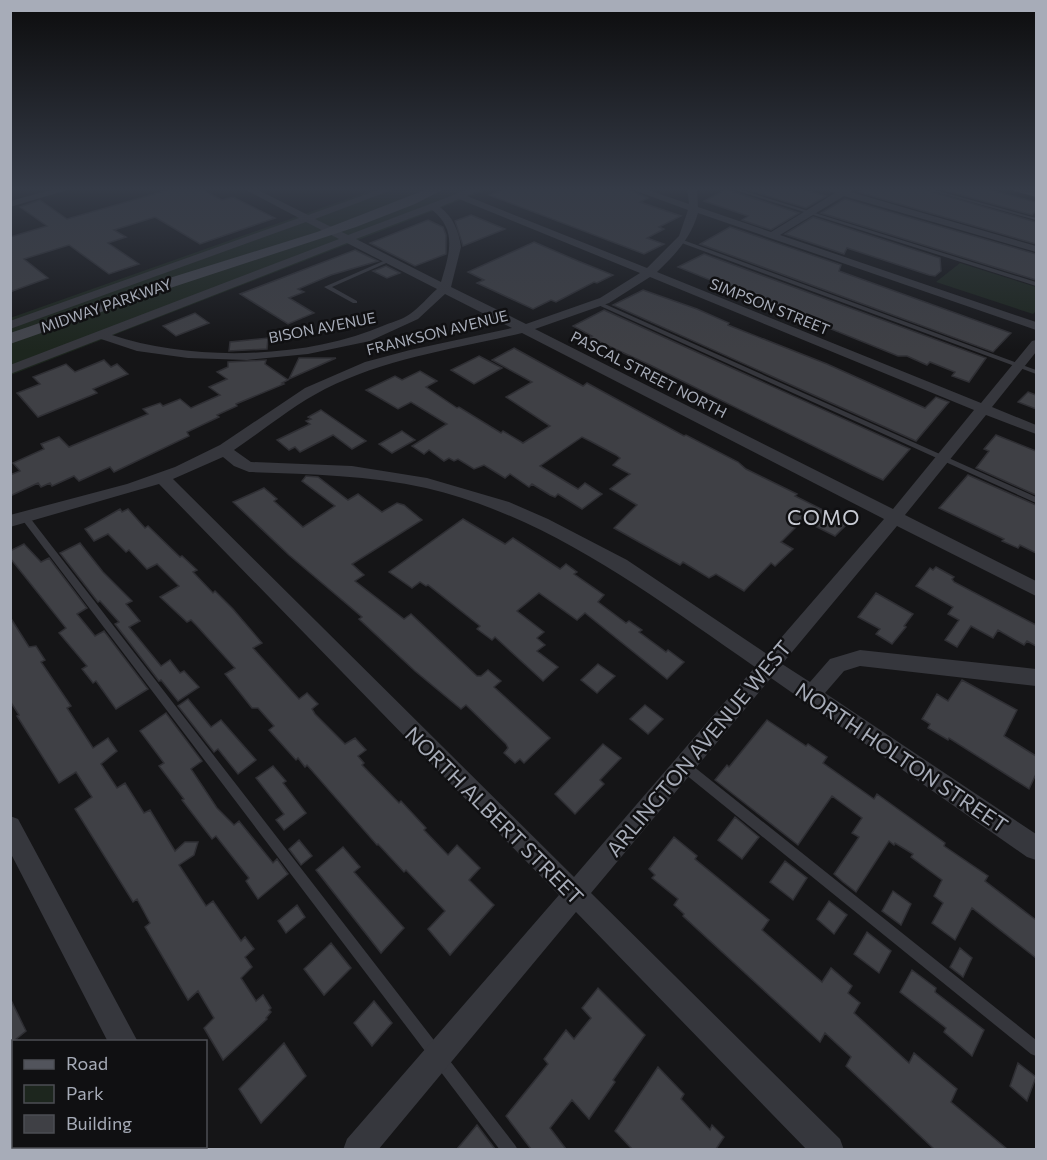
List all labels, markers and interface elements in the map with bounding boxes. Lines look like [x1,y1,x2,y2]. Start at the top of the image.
street label: MIDWAY PARKWAY [38,274,174,336]
street label: SIMPSON STREET [707,274,833,338]
street label: FRANKSON AVENUE [364,306,510,358]
street label: BISON AVENUE [267,308,377,346]
street label: PASCAL STREET NORTH [568,327,730,421]
district label: COMO [787,504,861,529]
street label: ARLINGTON AVENUE WEST [600,635,796,861]
street label: NORTH HOLTON STREET [791,677,1013,837]
street label: NORTH ALBERT STREET [401,721,589,909]
legend [12,1040,207,1148]
text: Road [66,1052,108,1074]
text: Park [66,1082,104,1104]
text: Building [66,1112,132,1134]

